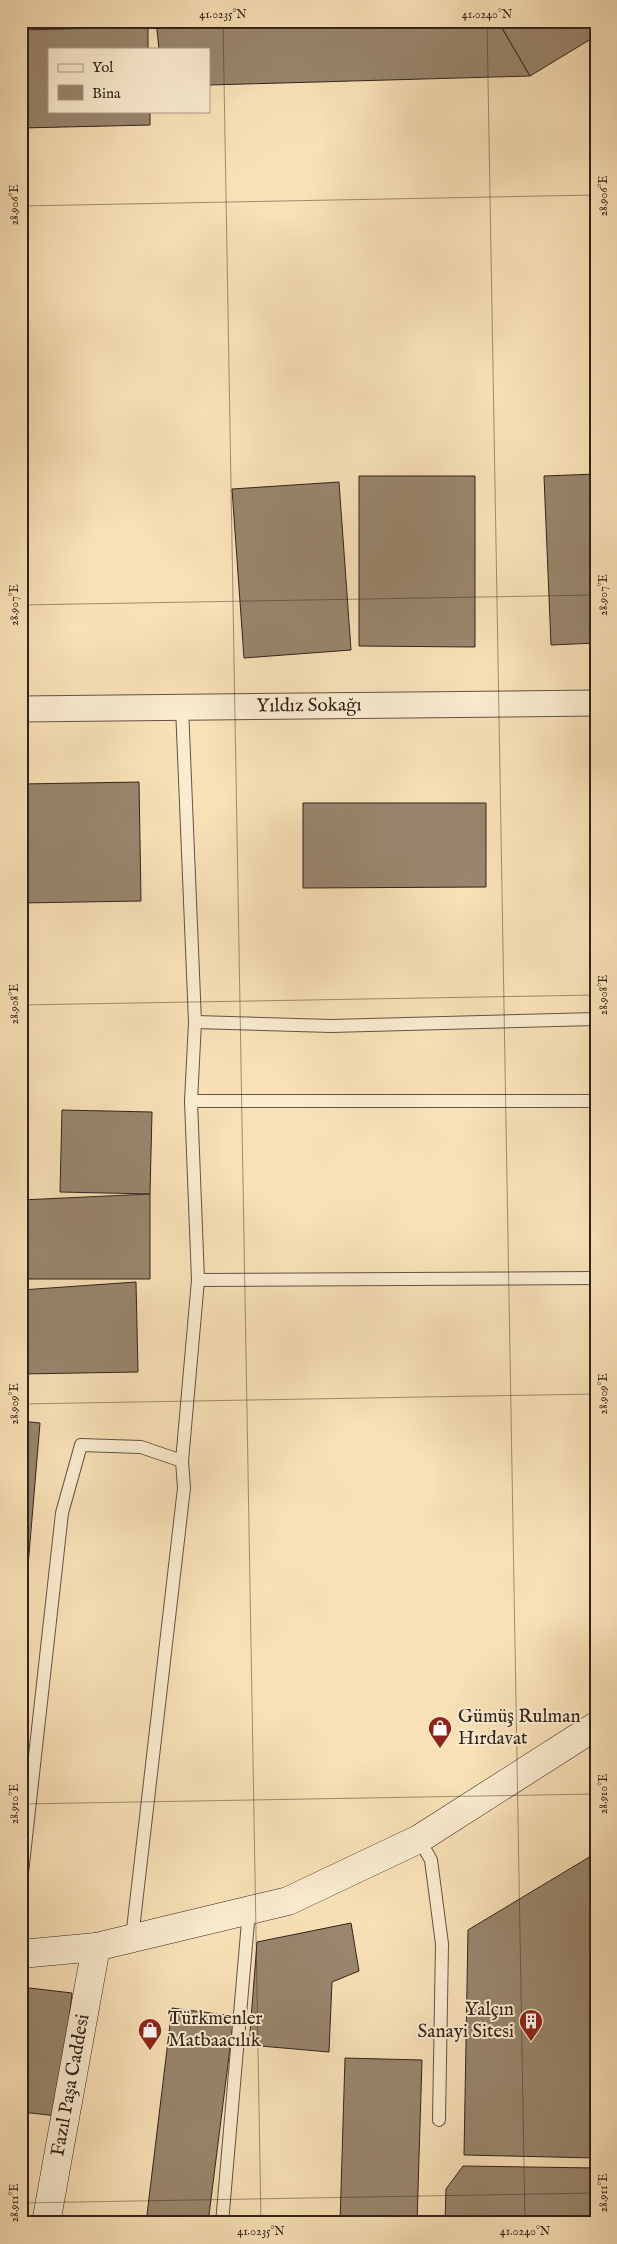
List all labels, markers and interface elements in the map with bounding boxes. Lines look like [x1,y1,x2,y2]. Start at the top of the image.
text: 41.0235°N [199,7,247,22]
text: 41.0240°N [462,7,513,22]
legend [48,48,210,112]
text: Yol [92,58,114,77]
text: Bina [92,84,121,103]
text: 28.906°E [596,175,611,217]
text: 28.906°E [7,184,22,226]
text: 28.907°E [596,574,611,616]
text: 28.907°E [7,584,22,626]
street label: Yıldız Sokağı [256,693,362,719]
text: 28.908°E [596,975,611,1015]
text: 28.908°E [7,984,22,1024]
text: 28.909°E [596,1373,611,1415]
text: 28.909°E [7,1383,22,1425]
place label: Gümüş Rulman Hırdavat [458,1705,581,1751]
shop icon: Gümüş Rulman Hırdavat [427,1715,453,1749]
text: 28.910°E [596,1774,611,1814]
text: 28.910°E [7,1784,22,1824]
place label: Yalçın Sanayi Sitesi [418,1998,514,2044]
place label: Türkmenler Matbaacılık [168,2007,263,2053]
building icon: Yalçın Sanayi Sitesi [518,2008,544,2042]
street label: Fazıl Paşa Caddesi [46,2012,96,2158]
shop icon: Türkmenler Matbaacılık [137,2017,163,2051]
text: 28.911°E [596,2173,611,2213]
text: 28.911°E [7,2183,22,2223]
text: 41.0235°N [237,2224,285,2239]
text: 41.0240°N [500,2224,551,2239]

